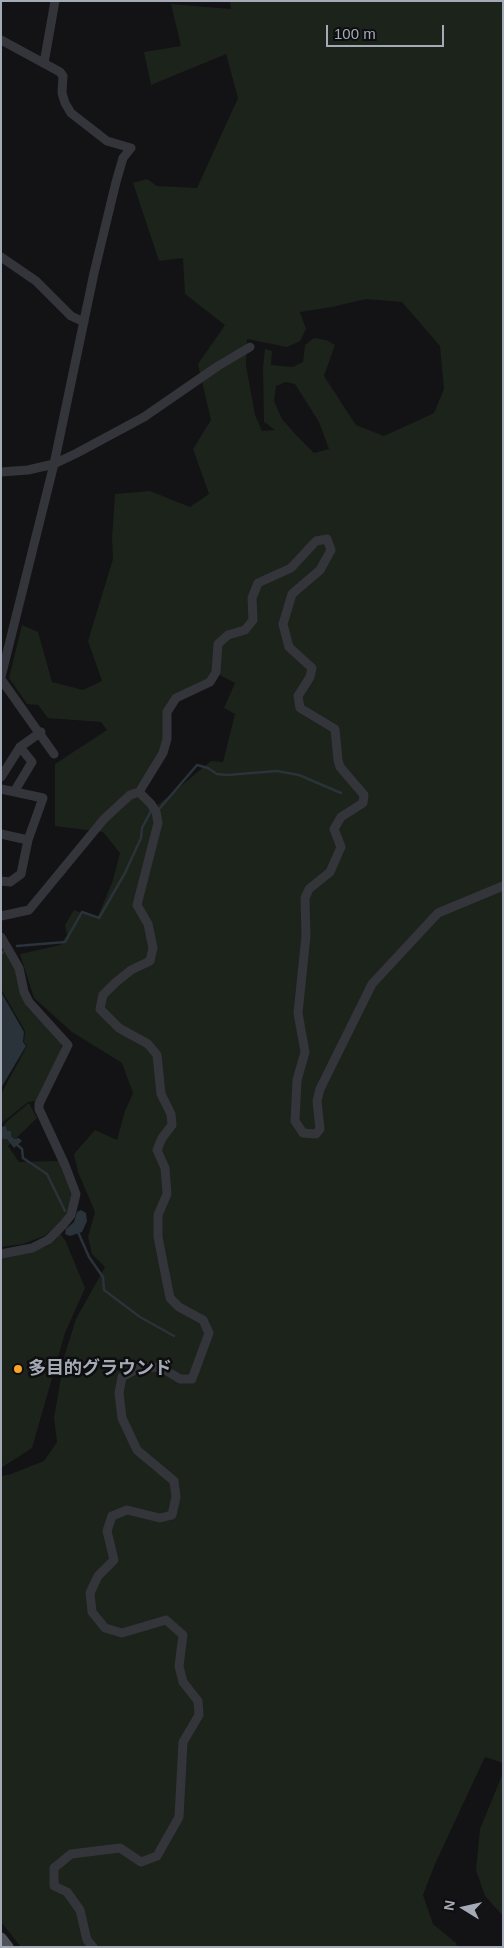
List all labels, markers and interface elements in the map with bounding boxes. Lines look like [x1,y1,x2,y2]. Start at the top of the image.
scale bar [329,15,446,47]
text: 100 m [334,25,376,42]
place label: 多目的グラウンド [28,1358,172,1380]
marker: 多目的グラウンド [12,1363,24,1375]
north arrow [439,1883,489,1933]
text: N [440,1899,458,1912]

